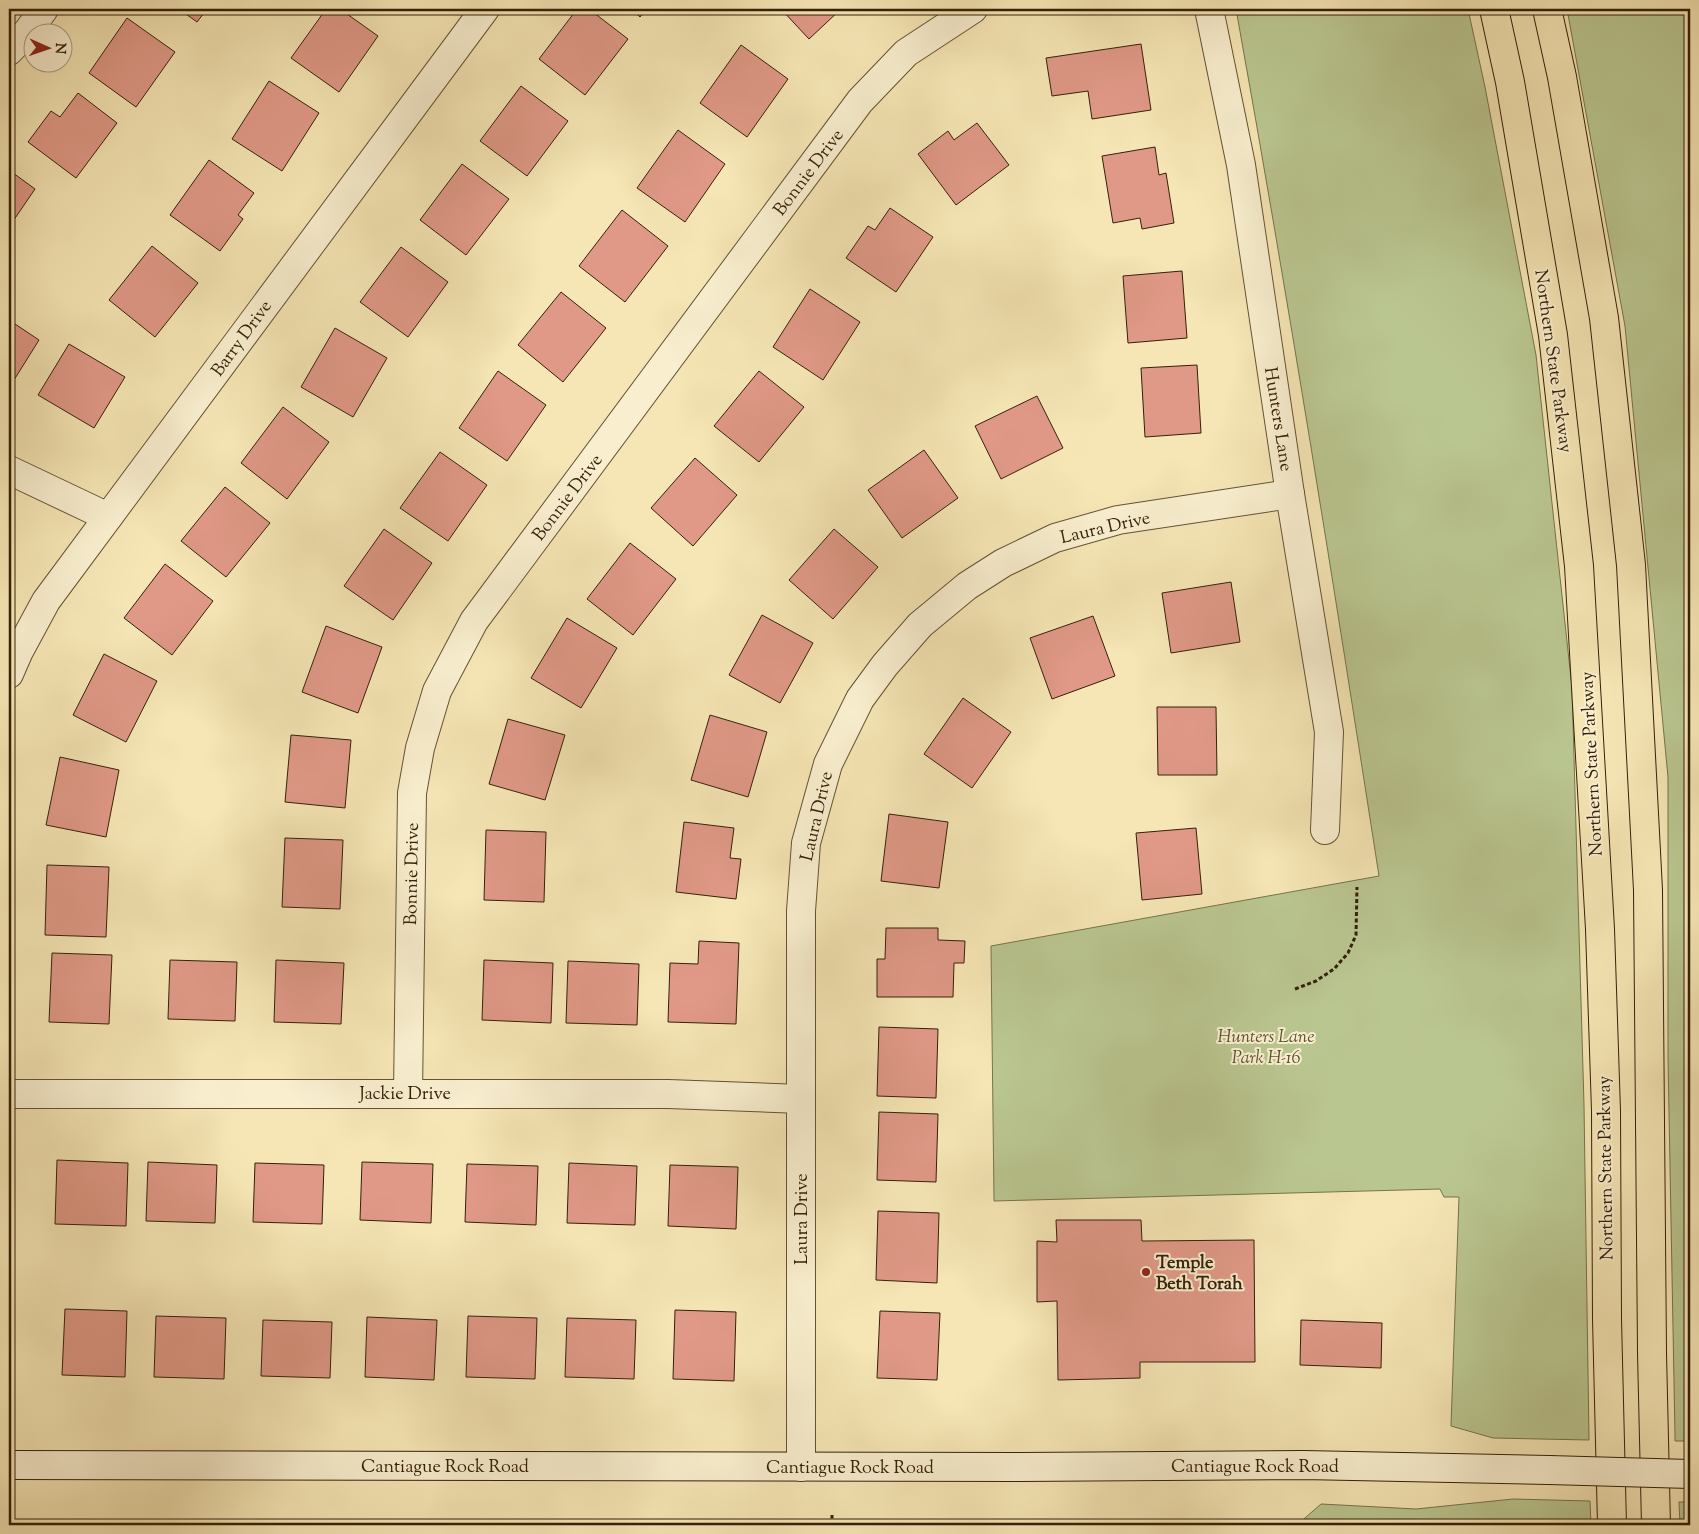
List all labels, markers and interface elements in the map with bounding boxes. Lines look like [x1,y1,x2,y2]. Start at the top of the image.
north arrow [22,22,72,72]
text: N [49,42,69,54]
street label: Bonnie Drive [768,124,851,222]
street label: Northern State Parkway [1526,268,1578,455]
street label: Barry Drive [206,296,279,383]
street label: Hunters Lane [1256,365,1298,473]
street label: Bonnie Drive [527,449,610,547]
street label: Laura Drive [1058,506,1153,552]
street label: Northern State Parkway [1575,671,1611,857]
street label: Laura Drive [795,769,841,864]
street label: Bonnie Drive [399,822,427,926]
park label: Hunters Lane Park H-16 [1218,1025,1314,1072]
street label: Northern State Parkway [1592,1075,1622,1261]
street label: Jackie Drive [358,1082,451,1108]
street label: Laura Drive [790,1173,816,1265]
place label: Temple Beth Torah [1156,1251,1243,1298]
marker: Temple Beth Torah [1140,1266,1152,1278]
street label: Cantiague Rock Road [361,1455,529,1481]
street label: Cantiague Rock Road [1171,1455,1339,1481]
street label: Cantiague Rock Road [766,1456,934,1482]

